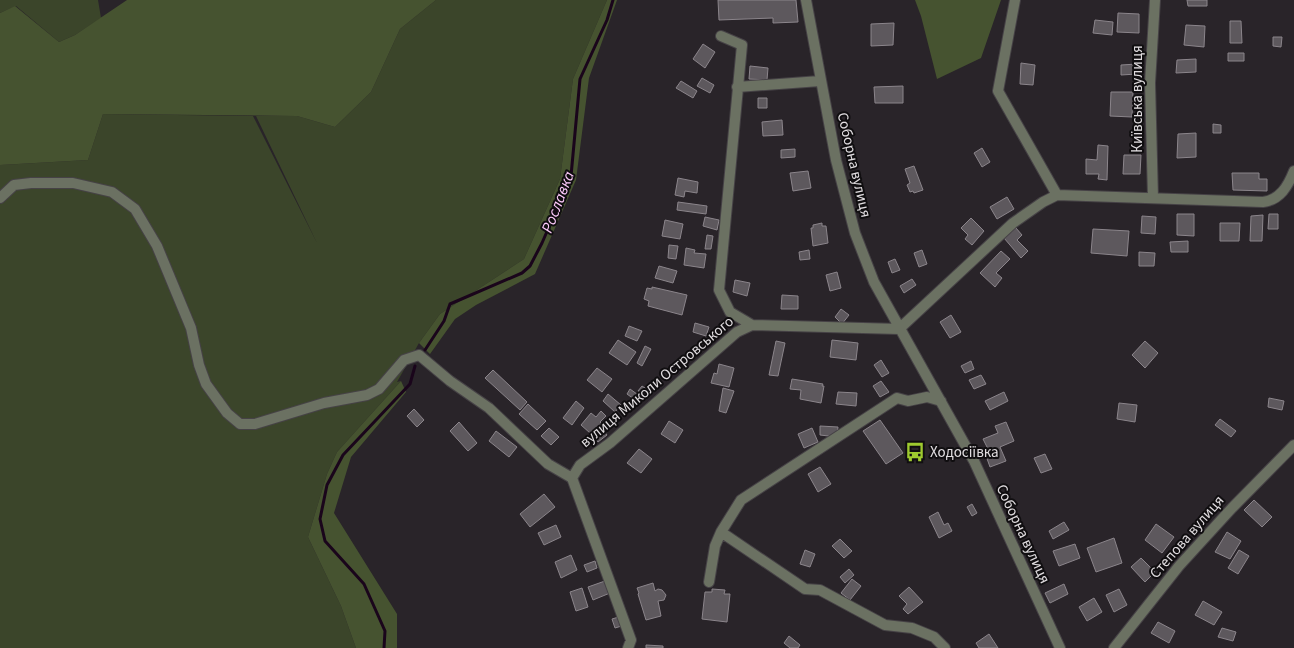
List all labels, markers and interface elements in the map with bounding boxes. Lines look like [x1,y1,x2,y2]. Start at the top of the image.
street label: Київська вулиця [1127,45,1148,153]
street label: Соборна вулиця [832,110,876,220]
water label: Рославка [536,168,580,236]
street label: вулиця Миколи Островського [576,311,738,453]
bus stop icon: Ходосіївка [904,441,926,463]
place label: Ходосіївка [930,442,999,463]
street label: Соборна вулиця [991,481,1055,587]
street label: Степова вулиця [1145,491,1229,583]

